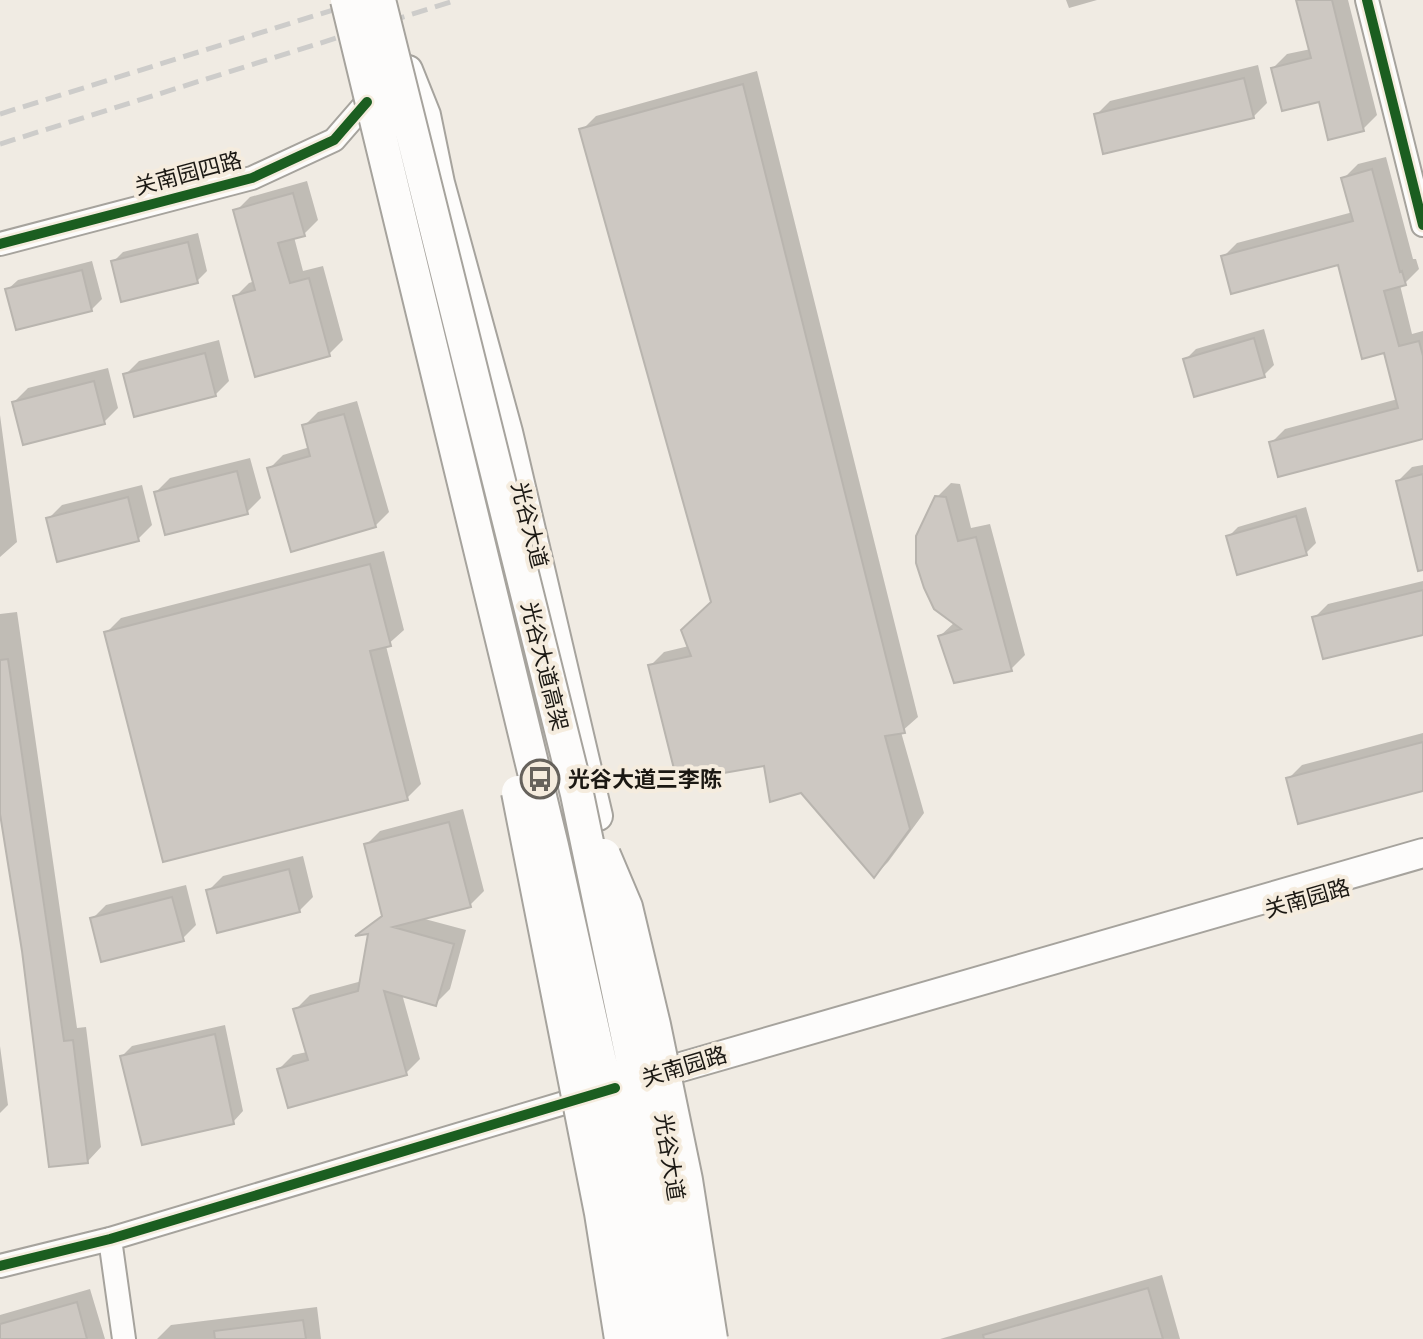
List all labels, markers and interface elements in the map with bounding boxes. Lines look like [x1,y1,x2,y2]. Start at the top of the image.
street label: 关南园四路 [131,145,245,201]
street label: 光谷大道 [506,479,554,571]
street label: 光谷大道高架 [515,599,575,733]
bus stop icon: 光谷大道三李陈 [519,758,561,800]
place label: 光谷大道三李陈 [568,765,722,793]
street label: 关南园路 [1261,872,1353,924]
street label: 关南园路 [638,1040,730,1092]
street label: 光谷大道 [649,1111,691,1203]

